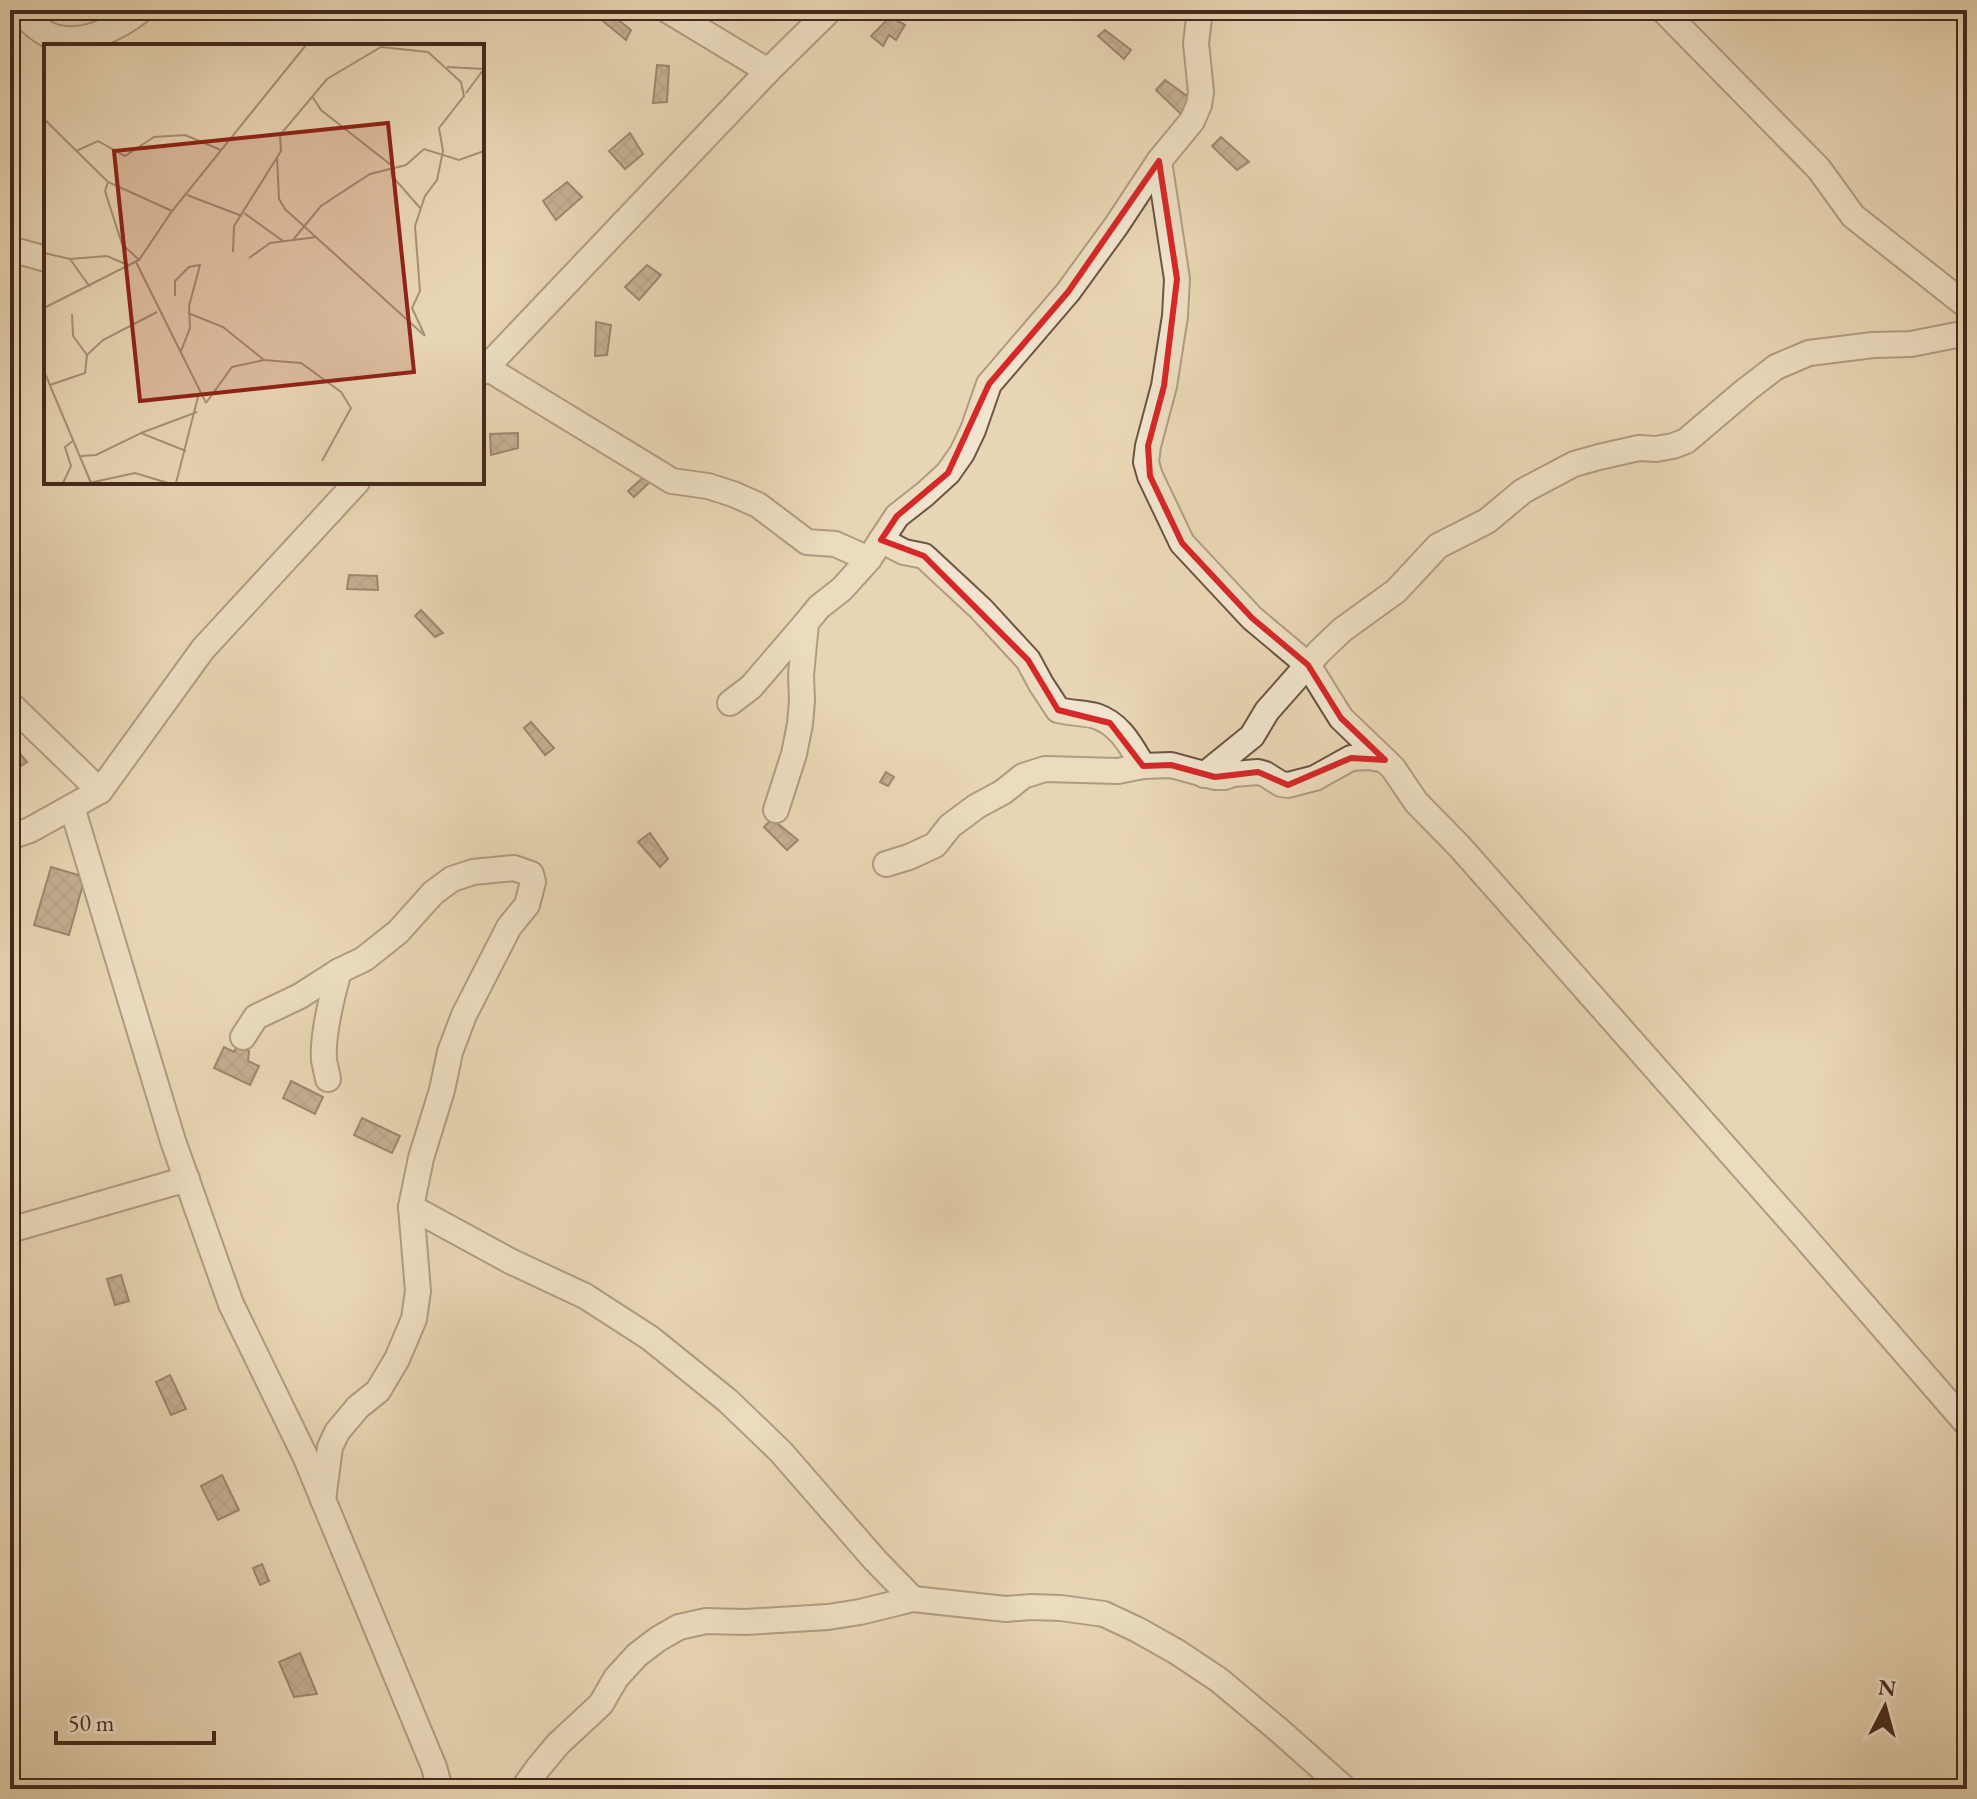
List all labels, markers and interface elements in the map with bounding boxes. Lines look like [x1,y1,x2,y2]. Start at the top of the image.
inset map [44,44,484,484]
north arrow [1845,1667,1925,1747]
text: N [1877,1672,1898,1703]
scale bar [56,1695,214,1745]
text: 50 m [68,1707,115,1738]

